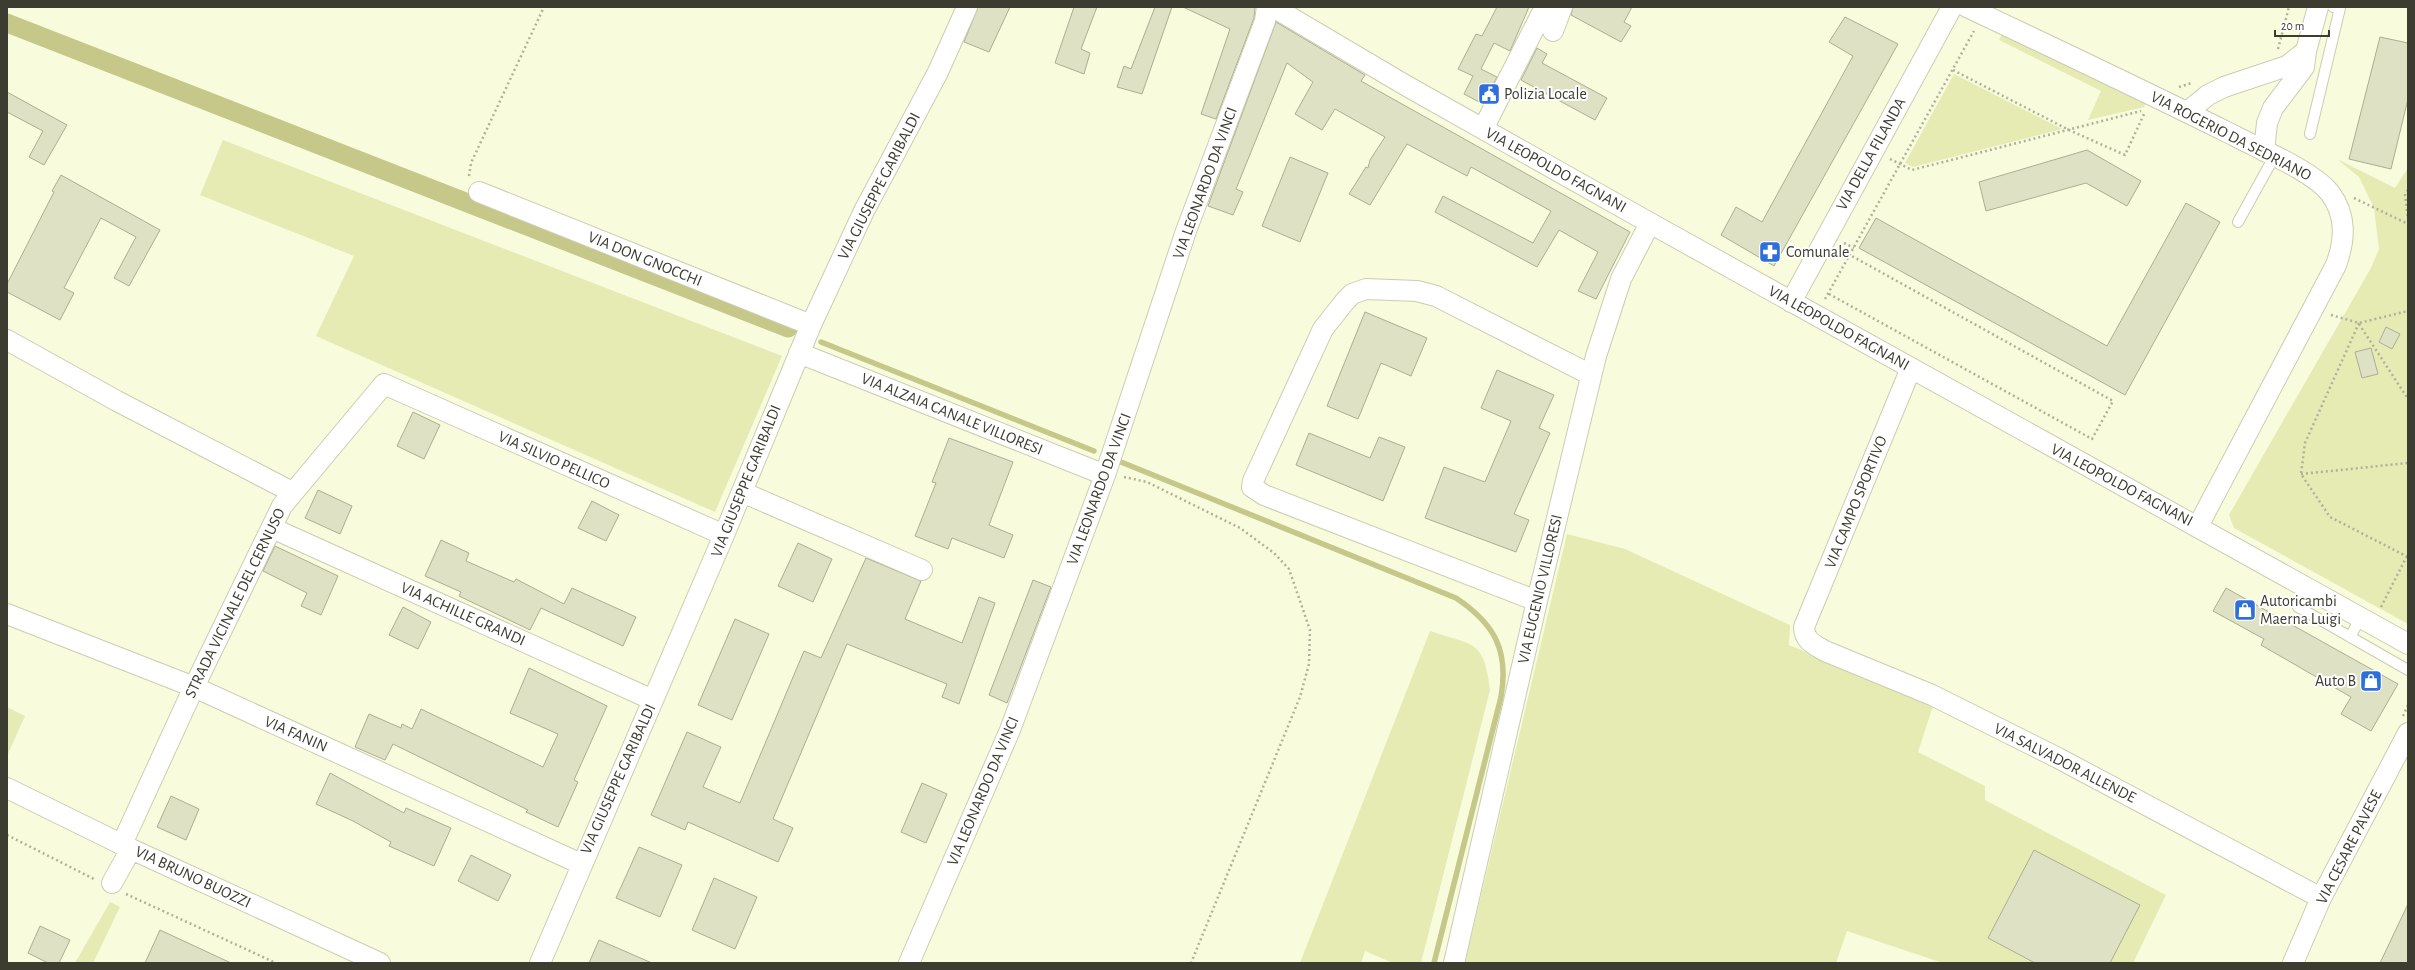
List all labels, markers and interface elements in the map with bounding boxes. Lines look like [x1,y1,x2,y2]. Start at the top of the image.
scale bar [2275,12,2329,38]
text: 20 m [2281,20,2304,32]
public building icon: Polizia Locale [1476,81,1502,107]
place label: Polizia Locale [1504,86,1587,102]
street label: VIA ROGERIO DA SEDRIANO [2148,88,2314,184]
street label: VIA DELLA FILANDA [1833,95,1909,213]
street label: VIA LEONARDO DA VINCI [1170,105,1240,261]
street label: VIA GIUSEPPE GARIBALDI [835,110,923,262]
street label: VIA LEOPOLDO FAGNANI [1483,125,1629,215]
street label: VIA DON GNOCCHI [586,229,704,289]
pharmacy icon: Comunale [1757,239,1783,265]
place label: Comunale [1786,244,1849,260]
street label: VIA LEOPOLDO FAGNANI [1766,283,1912,373]
street label: VIA ALZAIA CANALE VILLORESI [859,370,1045,458]
street label: VIA GIUSEPPE GARIBALDI [708,403,784,559]
street label: VIA LEONARDO DA VINCI [1064,411,1134,567]
street label: VIA SILVIO PELLICO [496,428,612,492]
street label: VIA CAMPO SPORTIVO [1822,433,1890,571]
street label: VIA LEOPOLDO FAGNANI [2048,441,2196,529]
street label: STRADA VICINALE DEL CERNUSO [182,506,288,700]
street label: VIA EUGENIO VILLORESI [1515,513,1565,665]
street label: VIA ACHILLE GRANDI [398,579,528,649]
place label: Autoricambi Maerna Luigi [2260,593,2341,627]
shop icon: Autoricambi Maerna Luigi [2232,597,2258,623]
shop icon: Auto B [2358,668,2384,694]
place label: Auto B [2315,673,2356,689]
street label: VIA GIUSEPPE GARIBALDI [578,702,658,856]
street label: VIA FANIN [262,713,330,755]
street label: VIA LEONARDO DA VINCI [944,714,1022,868]
street label: VIA SALVADOR ALLENDE [1991,720,2139,806]
street label: VIA CESARE PAVESE [2313,787,2385,907]
street label: VIA BRUNO BUOZZI [133,843,253,911]

